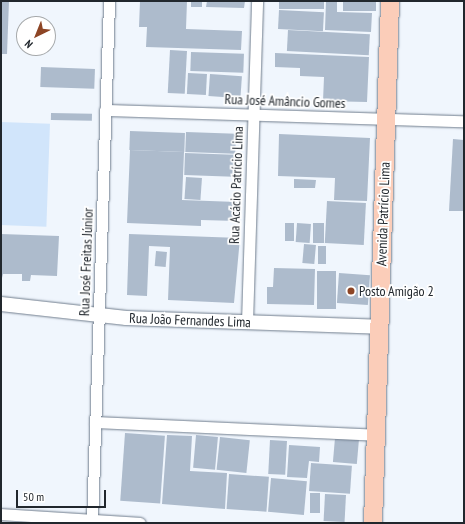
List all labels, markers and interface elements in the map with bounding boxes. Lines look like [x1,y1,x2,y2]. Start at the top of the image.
north arrow [16,16,56,56]
text: N [22,37,35,51]
street label: Rua José Amâncio Gomes [224,90,346,112]
street label: Rua Acácio Patrício Lima [226,126,246,244]
street label: Avenida Patrício Lima [373,162,393,266]
street label: Rua José Freitas Júnior [76,208,96,316]
place label: Posto Amigão 2 [359,283,434,299]
marker: Posto Amigão 2 [346,286,356,296]
street label: Rua João Fernandes Lima [129,309,251,331]
scale bar [18,482,108,508]
text: 50 m [23,489,44,504]

